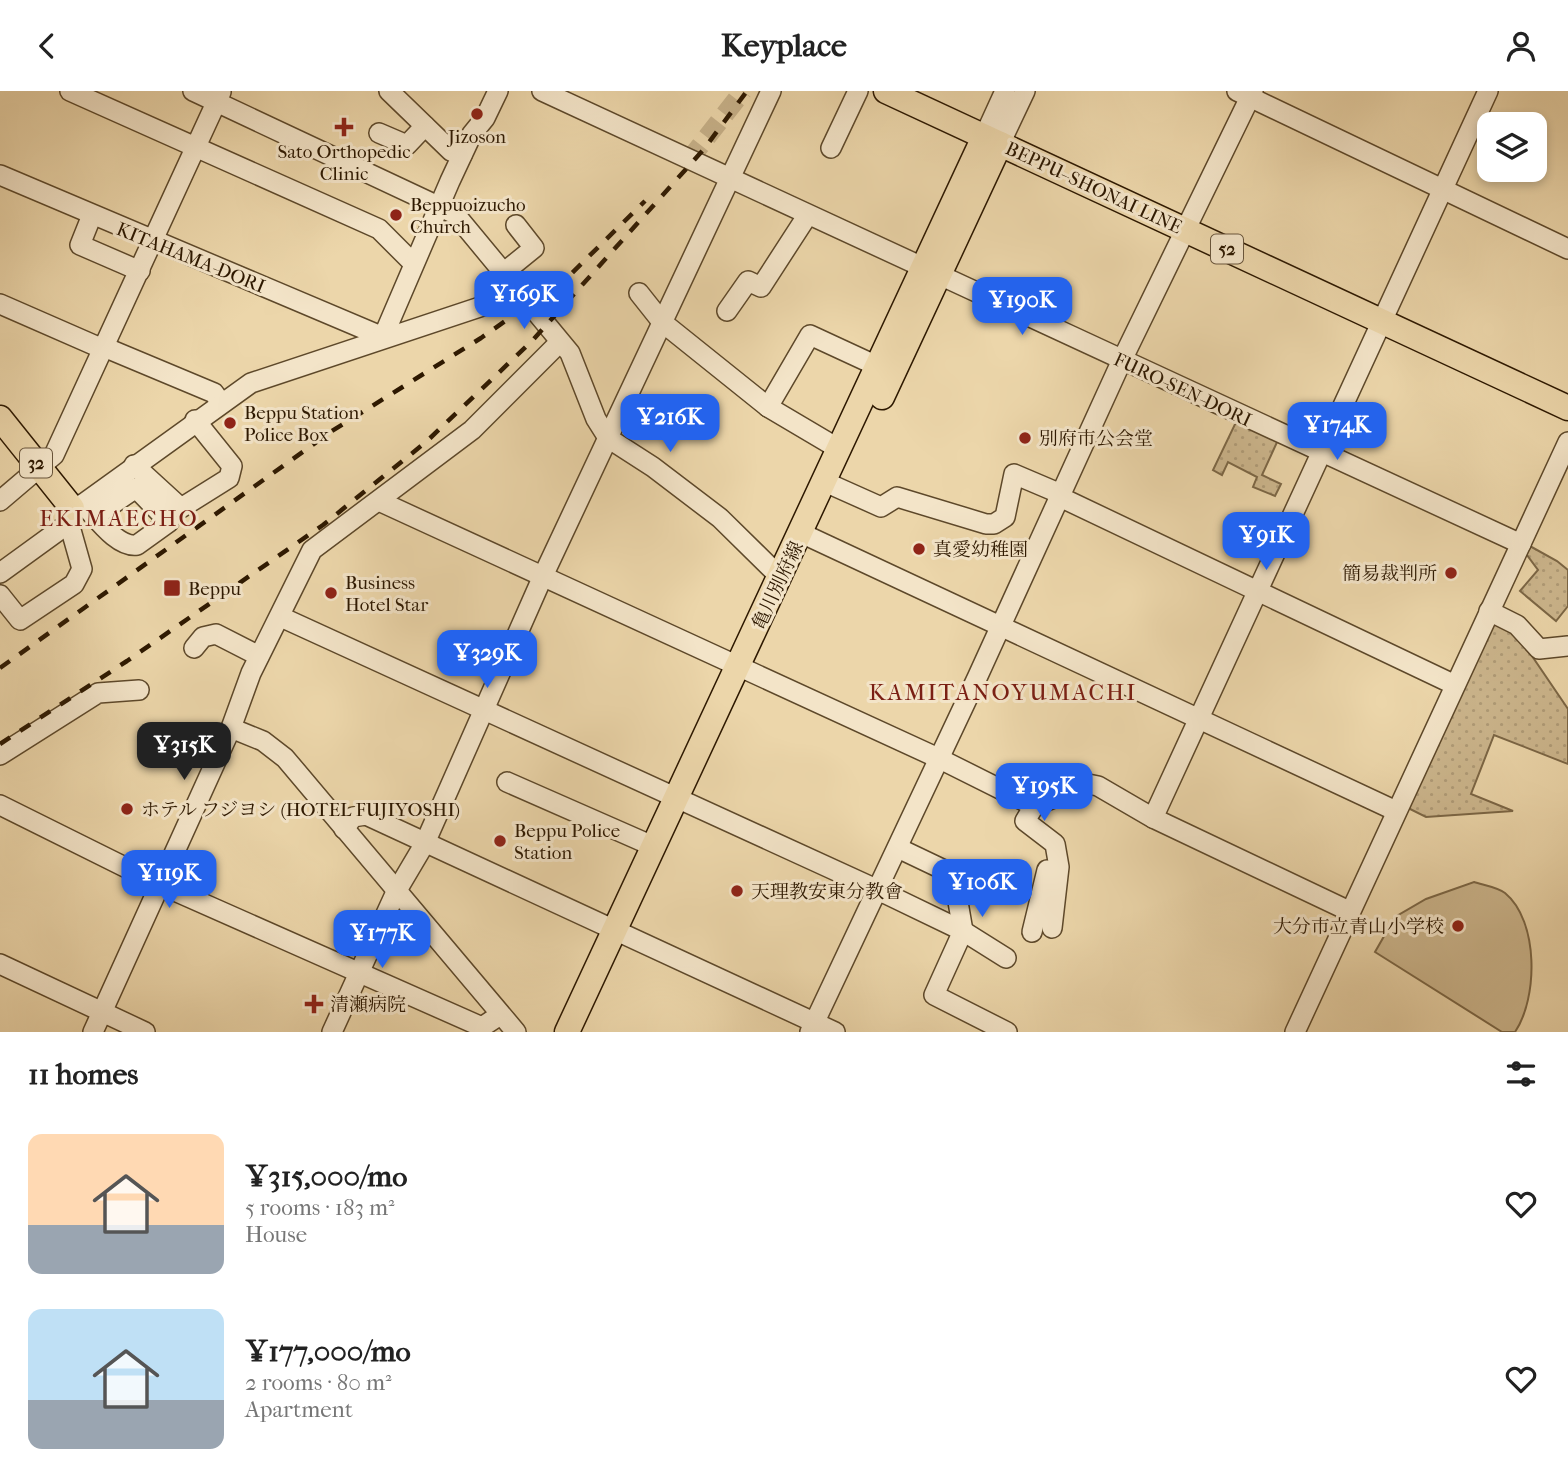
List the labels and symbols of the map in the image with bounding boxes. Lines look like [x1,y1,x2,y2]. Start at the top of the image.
marker: Jizoson [469,106,485,122]
marker: Sato Orthopedic Clinic [334,117,354,137]
place label: Jizoson [446,126,506,148]
street label: BEPPU–SHONAI LINE [1002,137,1186,239]
place label: Sato Orthopedic Clinic [277,141,411,185]
place label: Beppuoizucho Church [410,194,526,238]
marker: Beppuoizucho Church [388,207,404,223]
street label: KITAHAMA-DORI [113,218,268,298]
road number: 52 [1211,235,1243,264]
pin: ¥169K [475,271,573,331]
pin: ¥190K [973,278,1071,337]
street label: FURO-SEN-DORI [1110,348,1255,431]
pin: ¥216K [621,395,719,454]
place label: Beppu Station Police Box [244,402,359,446]
pin: ¥174K [1288,403,1386,462]
marker: Beppu Station Police Box [222,415,238,431]
place label: 別府市公会堂 [1039,428,1153,450]
marker: 別府市公会堂 [1017,430,1033,446]
road number: 32 [20,449,52,477]
district label: EKIMAECHO [39,505,199,532]
pin: ¥91K [1225,512,1307,572]
street label: 亀川別府線 [748,538,808,633]
place label: 真愛幼稚園 [933,539,1028,561]
marker: 真愛幼稚園 [911,541,927,557]
place label: 簡易裁判所 [1342,563,1437,585]
marker: 簡易裁判所 [1443,565,1459,581]
place label: Business Hotel Star [345,572,429,616]
marker: Beppu [162,578,182,598]
place label: Beppu [188,578,241,600]
marker: Business Hotel Star [323,585,339,601]
pin: ¥329K [438,631,536,690]
district label: KAMITANOYUMACHI [869,679,1137,706]
pin: ¥315K [135,723,233,782]
pin: ¥195K [995,763,1093,823]
place label: ホテル フジヨシ (HOTEL FUJIYOSHI) [141,799,460,821]
marker: ホテル フジヨシ (HOTEL FUJIYOSHI) [119,801,135,817]
place label: Beppu Police Station [514,820,620,864]
marker: Beppu Police Station [492,833,508,849]
pin: ¥119K [120,851,218,910]
pin: ¥106K [933,859,1031,919]
place label: 天理教安東分教會 [751,881,903,903]
marker: 天理教安東分教會 [729,883,745,899]
pin: ¥177K [333,911,431,970]
place label: 大分市立青山小学校 [1273,916,1444,938]
marker: 大分市立青山小学校 [1450,918,1466,934]
marker: 清瀬病院 [304,994,324,1014]
place label: 清瀬病院 [330,994,406,1016]

